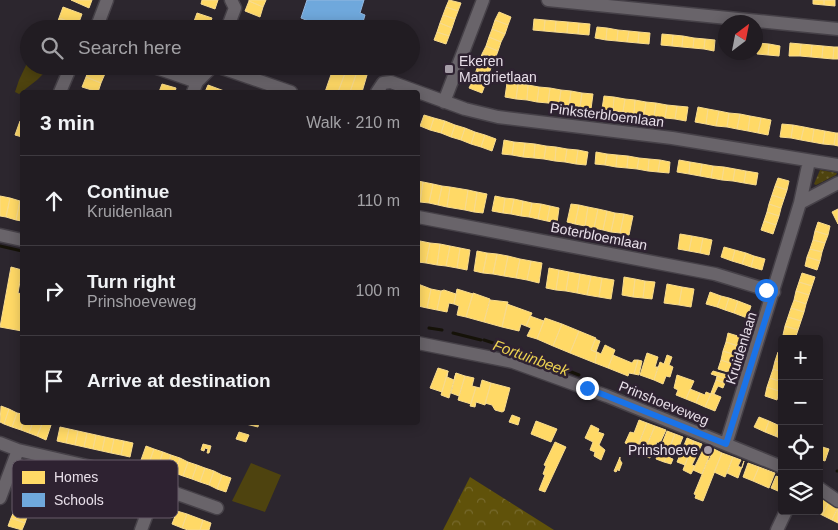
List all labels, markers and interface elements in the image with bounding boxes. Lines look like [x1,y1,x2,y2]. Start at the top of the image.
north arrow [718,15,763,60]
search box [20,20,420,75]
icon: search [38,34,66,62]
text: Search here [78,37,182,58]
place label: Ekeren Margrietlaan [459,53,537,85]
marker: Ekeren Margrietlaan [443,63,455,75]
street label: Pinksterbloemlaan [549,100,665,130]
text: 3 min [40,111,95,134]
text: Walk · 210 m [306,114,400,131]
text: Continue [87,181,169,202]
icon: ahead [40,187,68,215]
text: 110 m [357,192,400,209]
text: Kruidenlaan [87,203,172,220]
street label: Boterbloemlaan [549,219,649,253]
text: Turn right [87,271,175,292]
icon: right [40,277,68,305]
route start [755,279,778,302]
text: 100 m [356,282,400,299]
text: Prinshoeveweg [87,293,196,310]
street label: Kruidenlaan [722,310,760,386]
map controls [778,335,823,515]
button: + [778,335,823,380]
water label: Fortuinbeek [491,336,573,380]
icon: arrive [40,367,68,395]
text: Arrive at destination [87,370,271,391]
route end [576,377,599,400]
street label: Prinshoeveweg [617,378,711,428]
button: − [778,380,823,425]
button: locate [778,425,823,470]
place label: Prinshoeve [628,442,698,458]
marker: Prinshoeve [702,444,714,456]
legend [12,460,178,518]
text: Homes [54,469,98,485]
button: layers [778,470,823,515]
text: Schools [54,492,104,508]

